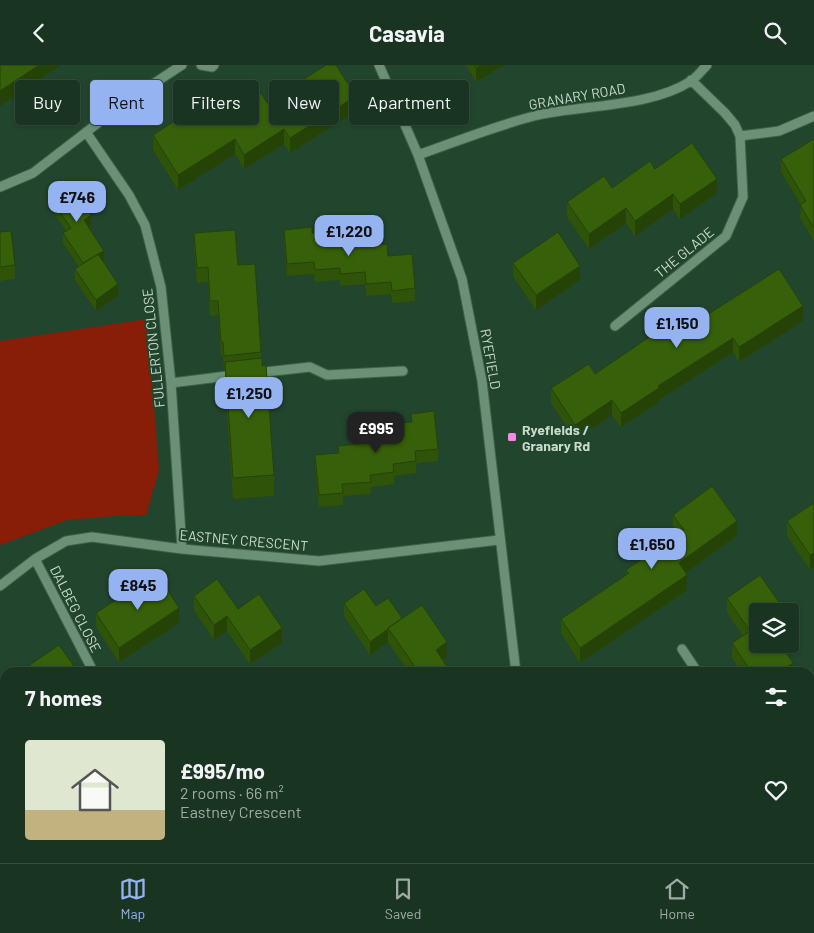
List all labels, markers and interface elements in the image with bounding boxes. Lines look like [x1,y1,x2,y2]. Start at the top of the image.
icon: back [25,19,53,47]
icon: search [761,19,789,47]
text: Casavia [369,20,445,46]
street label: GRANARY ROAD [527,79,627,113]
chip: Buy [15,80,80,125]
chip: Rent [90,80,163,125]
chip: Filters [173,80,259,125]
chip: New [269,80,339,125]
chip: Apartment [349,80,469,125]
pin: £746 [47,181,107,223]
text: £746 [59,187,95,206]
pin: £1,220 [308,215,390,257]
text: £1,220 [326,221,372,240]
street label: THE GLADE [651,223,717,281]
street label: FULLERTON CLOSE [138,287,168,409]
pin: £1,150 [636,307,718,349]
text: £1,150 [655,313,699,332]
street label: RYEFIELD [477,327,505,391]
pin: £1,250 [208,377,290,419]
text: £1,250 [226,383,272,402]
pin: £995 [346,411,406,454]
text: £995 [358,418,394,437]
place label: Ryefields / Granary Rd [522,421,590,454]
marker: Ryefields / Granary Rd [506,431,518,443]
street label: EASTNEY CRESCENT [179,526,309,554]
pin: £1,650 [611,527,693,570]
text: £1,650 [629,534,675,553]
street label: DALBEG CLOSE [47,563,105,655]
pin: £845 [108,569,168,611]
text: £845 [120,575,156,594]
map controls [749,603,799,653]
button: layers [749,603,799,653]
icon: filters [762,683,790,711]
text: 7 homes [25,685,102,710]
text: £995/mo [180,758,265,783]
icon: home [65,760,125,820]
icon: heart [762,776,790,804]
text: 2 rooms · 66 m² [180,783,284,802]
text: Eastney Crescent [180,802,302,821]
tab: Map [119,875,147,922]
tab: Saved [385,875,421,922]
tab: Home [659,875,695,922]

